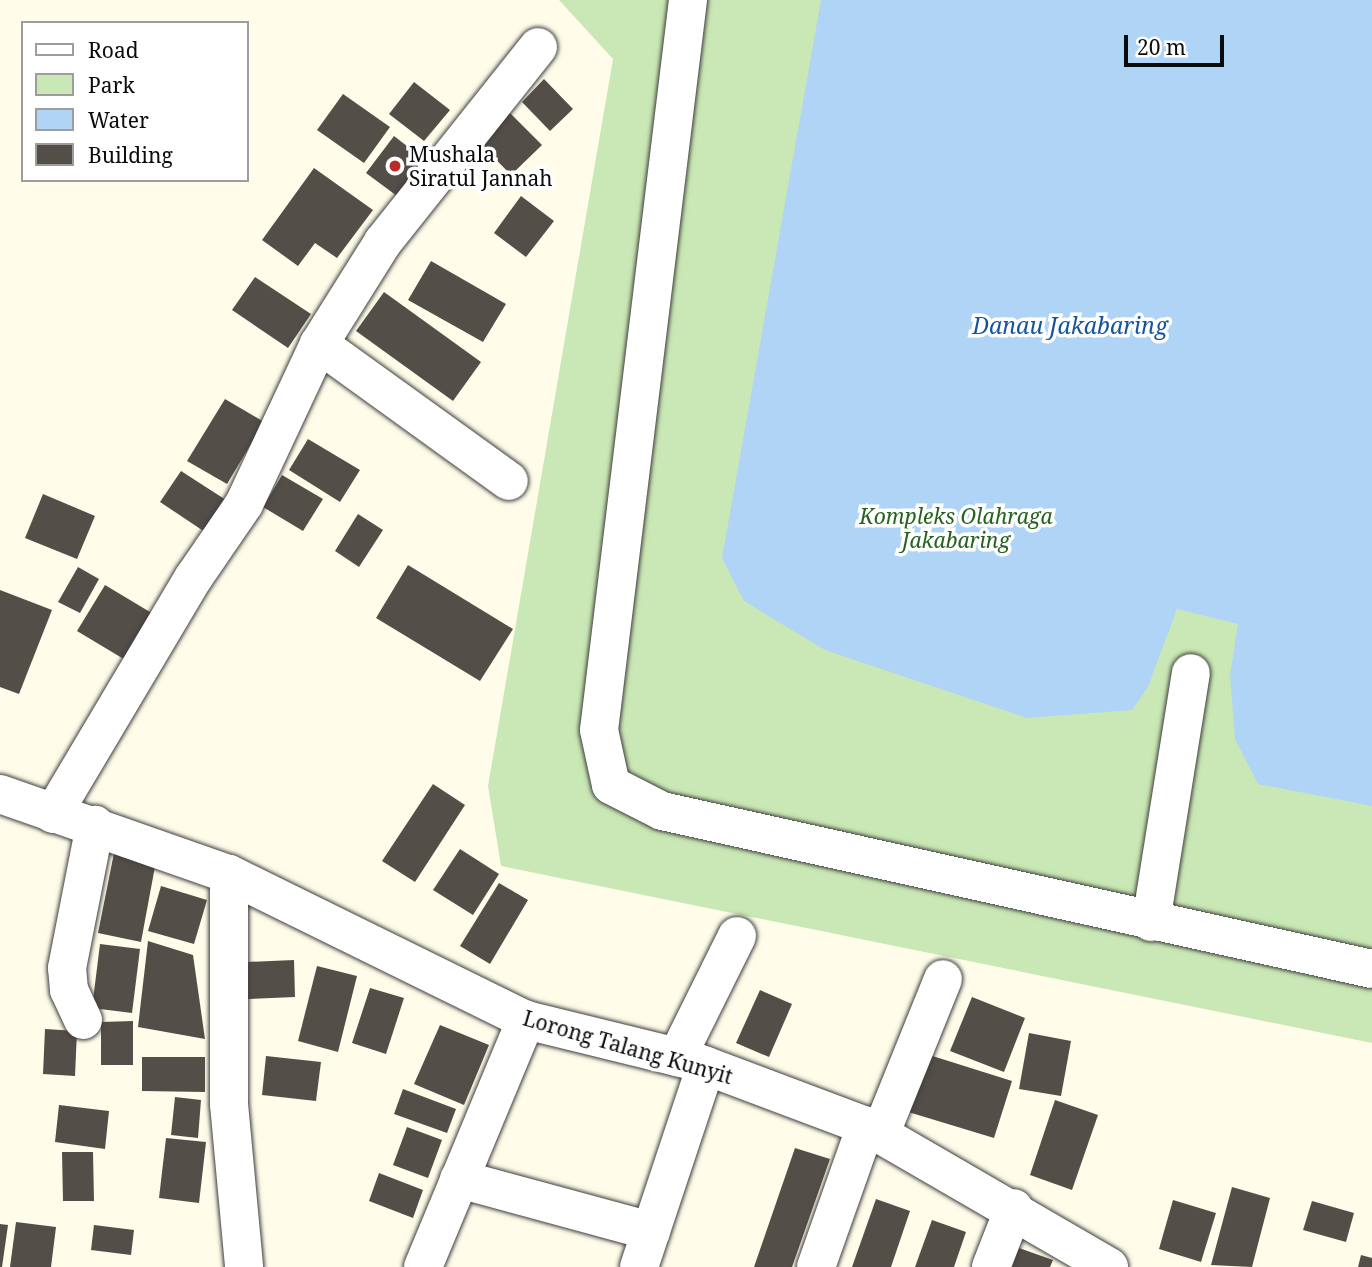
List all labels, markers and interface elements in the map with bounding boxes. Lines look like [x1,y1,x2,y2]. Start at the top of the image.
legend [21,21,248,182]
scale bar [1127,21,1227,65]
text: 20 m [1137,33,1186,61]
text: Road [88,36,139,64]
text: Park [88,71,135,99]
text: Water [88,106,149,134]
text: Building [88,141,173,169]
place label: Mushala Siratul Jannah [409,141,553,191]
marker: Mushala Siratul Jannah [387,158,403,174]
water label: Danau Jakabaring [972,311,1168,339]
park label: Kompleks Olahraga Jakabaring [859,503,1053,553]
street label: Lorong Talang Kunyit [520,1005,736,1089]

